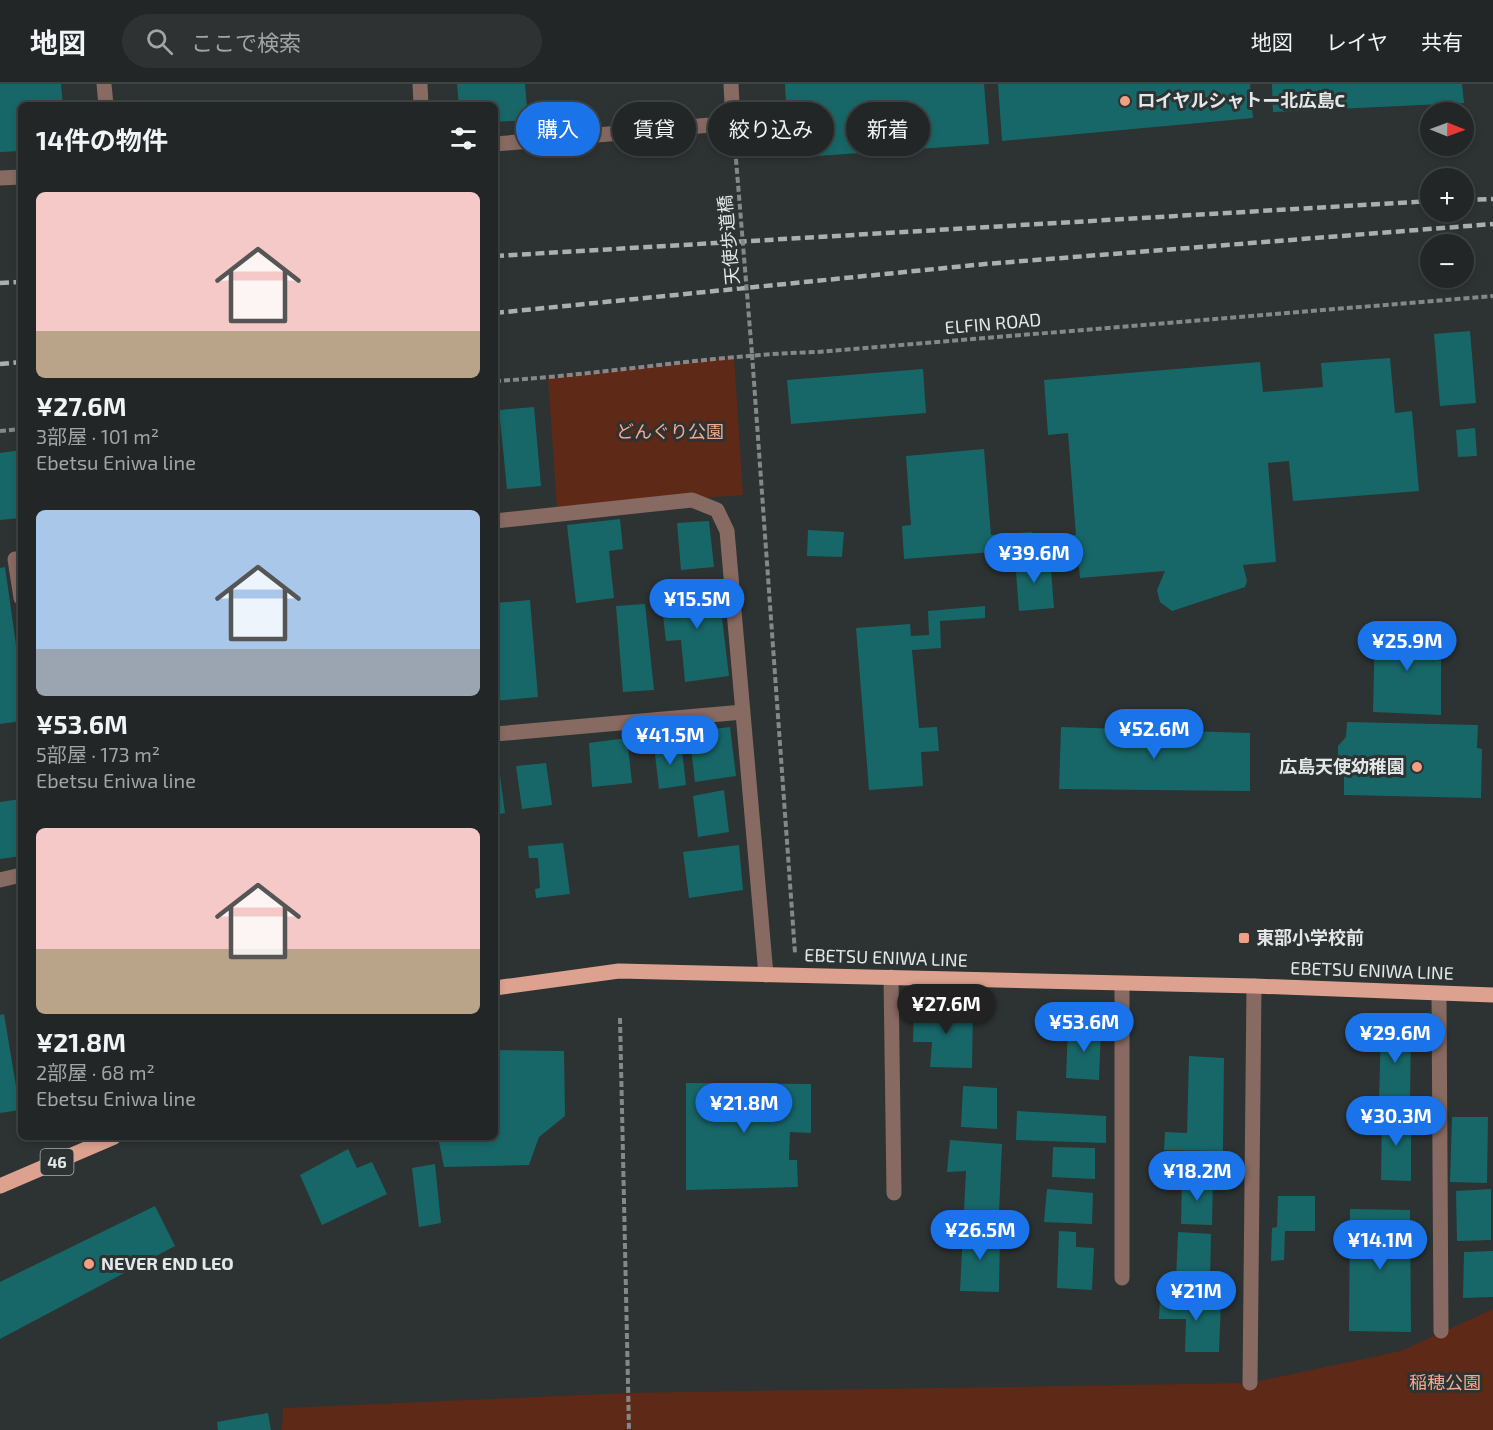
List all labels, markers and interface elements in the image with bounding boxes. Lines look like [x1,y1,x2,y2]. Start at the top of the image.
search box [122,14,542,68]
text: 地図 [30,25,86,59]
icon: search [143,25,176,58]
text: ここで検索 [191,29,301,55]
text: 地図 [1251,29,1293,54]
text: レイヤ [1326,29,1388,54]
text: 共有 [1421,29,1463,54]
place label: ロイヤルシャトー北広島C [1137,89,1345,111]
marker: ロイヤルシャトー北広島C [1118,94,1132,108]
chip: 購入 [516,102,600,156]
chip: 賃貸 [612,102,696,156]
chip: 絞り込み [708,102,834,156]
chip: 新着 [846,102,930,156]
north arrow [1420,102,1474,156]
map controls [1420,102,1474,288]
icon: filters [447,122,480,155]
text: 14件の物件 [36,124,168,155]
button: + [1420,168,1474,222]
street label: 天使歩道橋 [713,194,743,286]
icon: home [204,231,312,339]
button: − [1420,234,1474,288]
street label: ELFIN ROAD [944,308,1042,338]
text: ¥27.6M [36,390,127,421]
park label: どんぐり公園 [616,420,724,442]
text: 3部屋 · 101 m² [36,424,159,448]
text: Ebetsu Eniwa line [36,450,196,474]
pin: ¥39.6M [985,533,1083,584]
text: ¥39.6M [998,540,1070,564]
icon: home [204,549,312,657]
pin: ¥15.5M [648,579,746,630]
text: ¥15.5M [663,586,731,610]
pin: ¥25.9M [1358,621,1456,672]
text: ¥25.9M [1372,628,1442,652]
text: ¥53.6M [36,708,128,739]
pin: ¥52.6M [1105,709,1203,760]
pin: ¥41.5M [621,715,719,766]
text: ¥52.6M [1119,716,1189,740]
text: ¥41.5M [636,722,704,746]
text: 5部屋 · 173 m² [36,742,160,766]
place label: 広島天使幼稚園 [1279,755,1405,777]
marker: 広島天使幼稚園 [1410,760,1424,774]
text: Ebetsu Eniwa line [36,768,196,792]
icon: home [204,867,312,975]
place label: 東部小学校前 [1256,926,1364,948]
marker: 東部小学校前 [1237,931,1251,945]
street label: EBETSU ENIWA LINE [804,943,968,971]
street label: EBETSU ENIWA LINE [1290,956,1454,984]
pin: ¥27.6M [897,984,995,1035]
text: ¥27.6M [911,991,981,1015]
pin: ¥53.6M [1035,1002,1133,1053]
text: ¥53.6M [1049,1009,1119,1033]
pin: ¥29.6M [1346,1013,1444,1064]
text: ¥29.6M [1359,1020,1431,1044]
text: ¥21.8M [36,1026,126,1057]
text: 2部屋 · 68 m² [36,1060,155,1084]
pin: ¥21.8M [695,1083,793,1134]
text: Ebetsu Eniwa line [36,1086,196,1110]
text: ¥21.8M [709,1090,779,1114]
pin: ¥30.3M [1347,1096,1445,1147]
text: ¥30.3M [1360,1103,1432,1127]
road number: 46 [40,1149,74,1175]
pin: ¥18.2M [1148,1151,1246,1202]
text: ¥18.2M [1162,1158,1232,1182]
pin: ¥26.5M [931,1210,1029,1261]
text: ¥26.5M [945,1217,1015,1241]
pin: ¥14.1M [1331,1220,1429,1271]
text: ¥14.1M [1347,1227,1413,1251]
place label: NEVER END LEO [101,1252,234,1274]
marker: NEVER END LEO [82,1257,96,1271]
pin: ¥21M [1160,1271,1232,1322]
text: ¥21M [1170,1278,1222,1302]
park label: 稲穂公園 [1409,1371,1481,1393]

